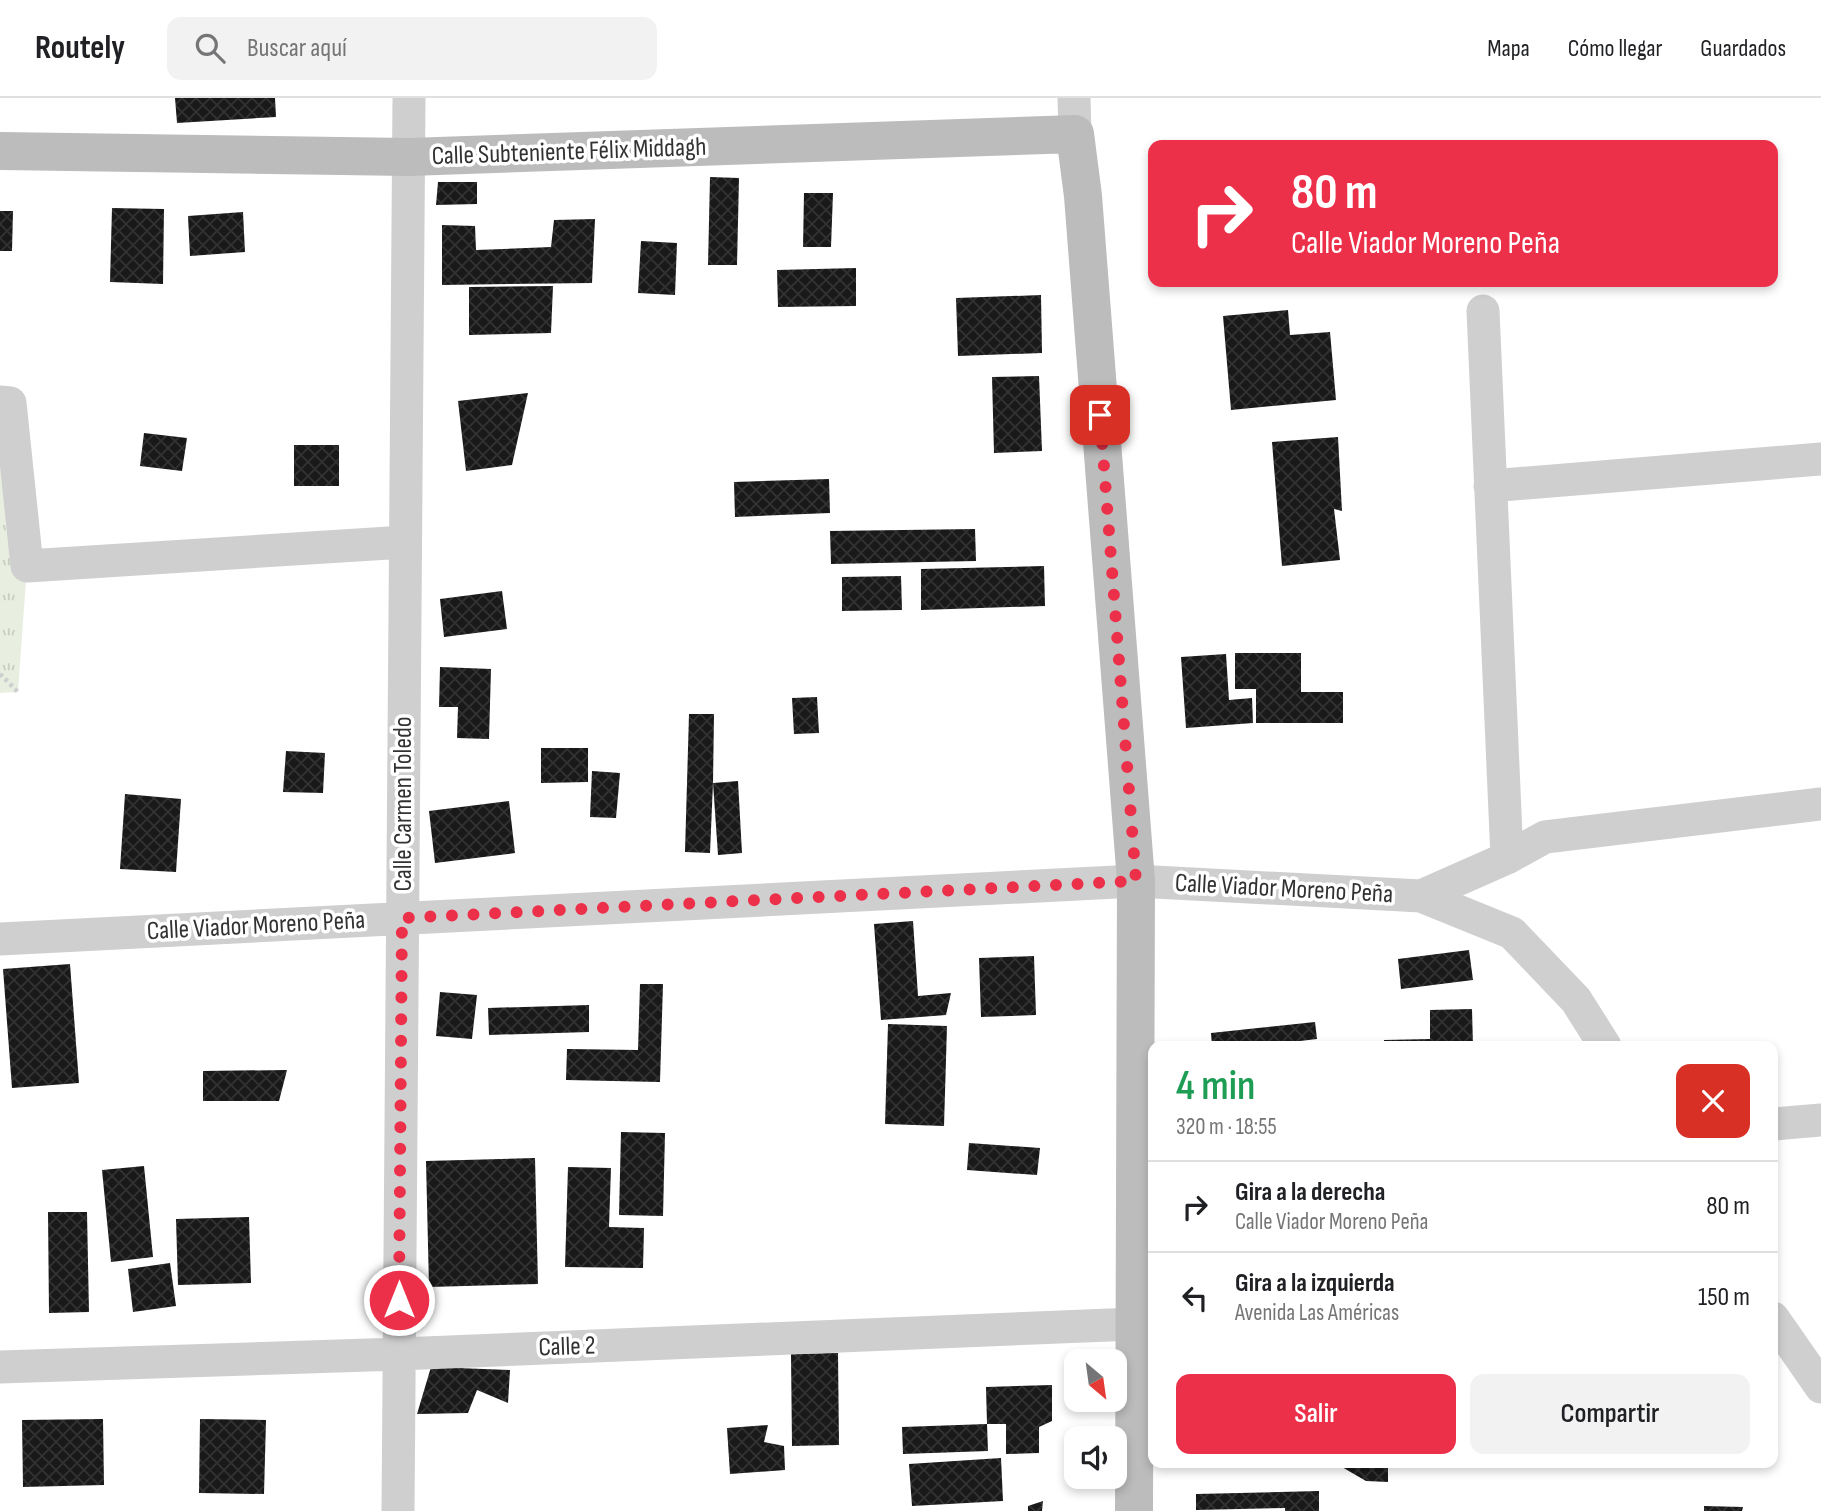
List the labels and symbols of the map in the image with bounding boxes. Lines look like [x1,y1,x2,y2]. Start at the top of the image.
street label: Calle Subteniente Félix Middagh [431,132,707,172]
pin [1070,385,1130,445]
street label: Calle Carmen Toledo [388,716,419,892]
street label: Calle Viador Moreno Peña [1174,868,1394,910]
street label: Calle Viador Moreno Peña [146,905,366,947]
position arrow [362,1263,436,1337]
street label: Calle 2 [538,1331,596,1363]
north arrow [1064,1349,1127,1412]

